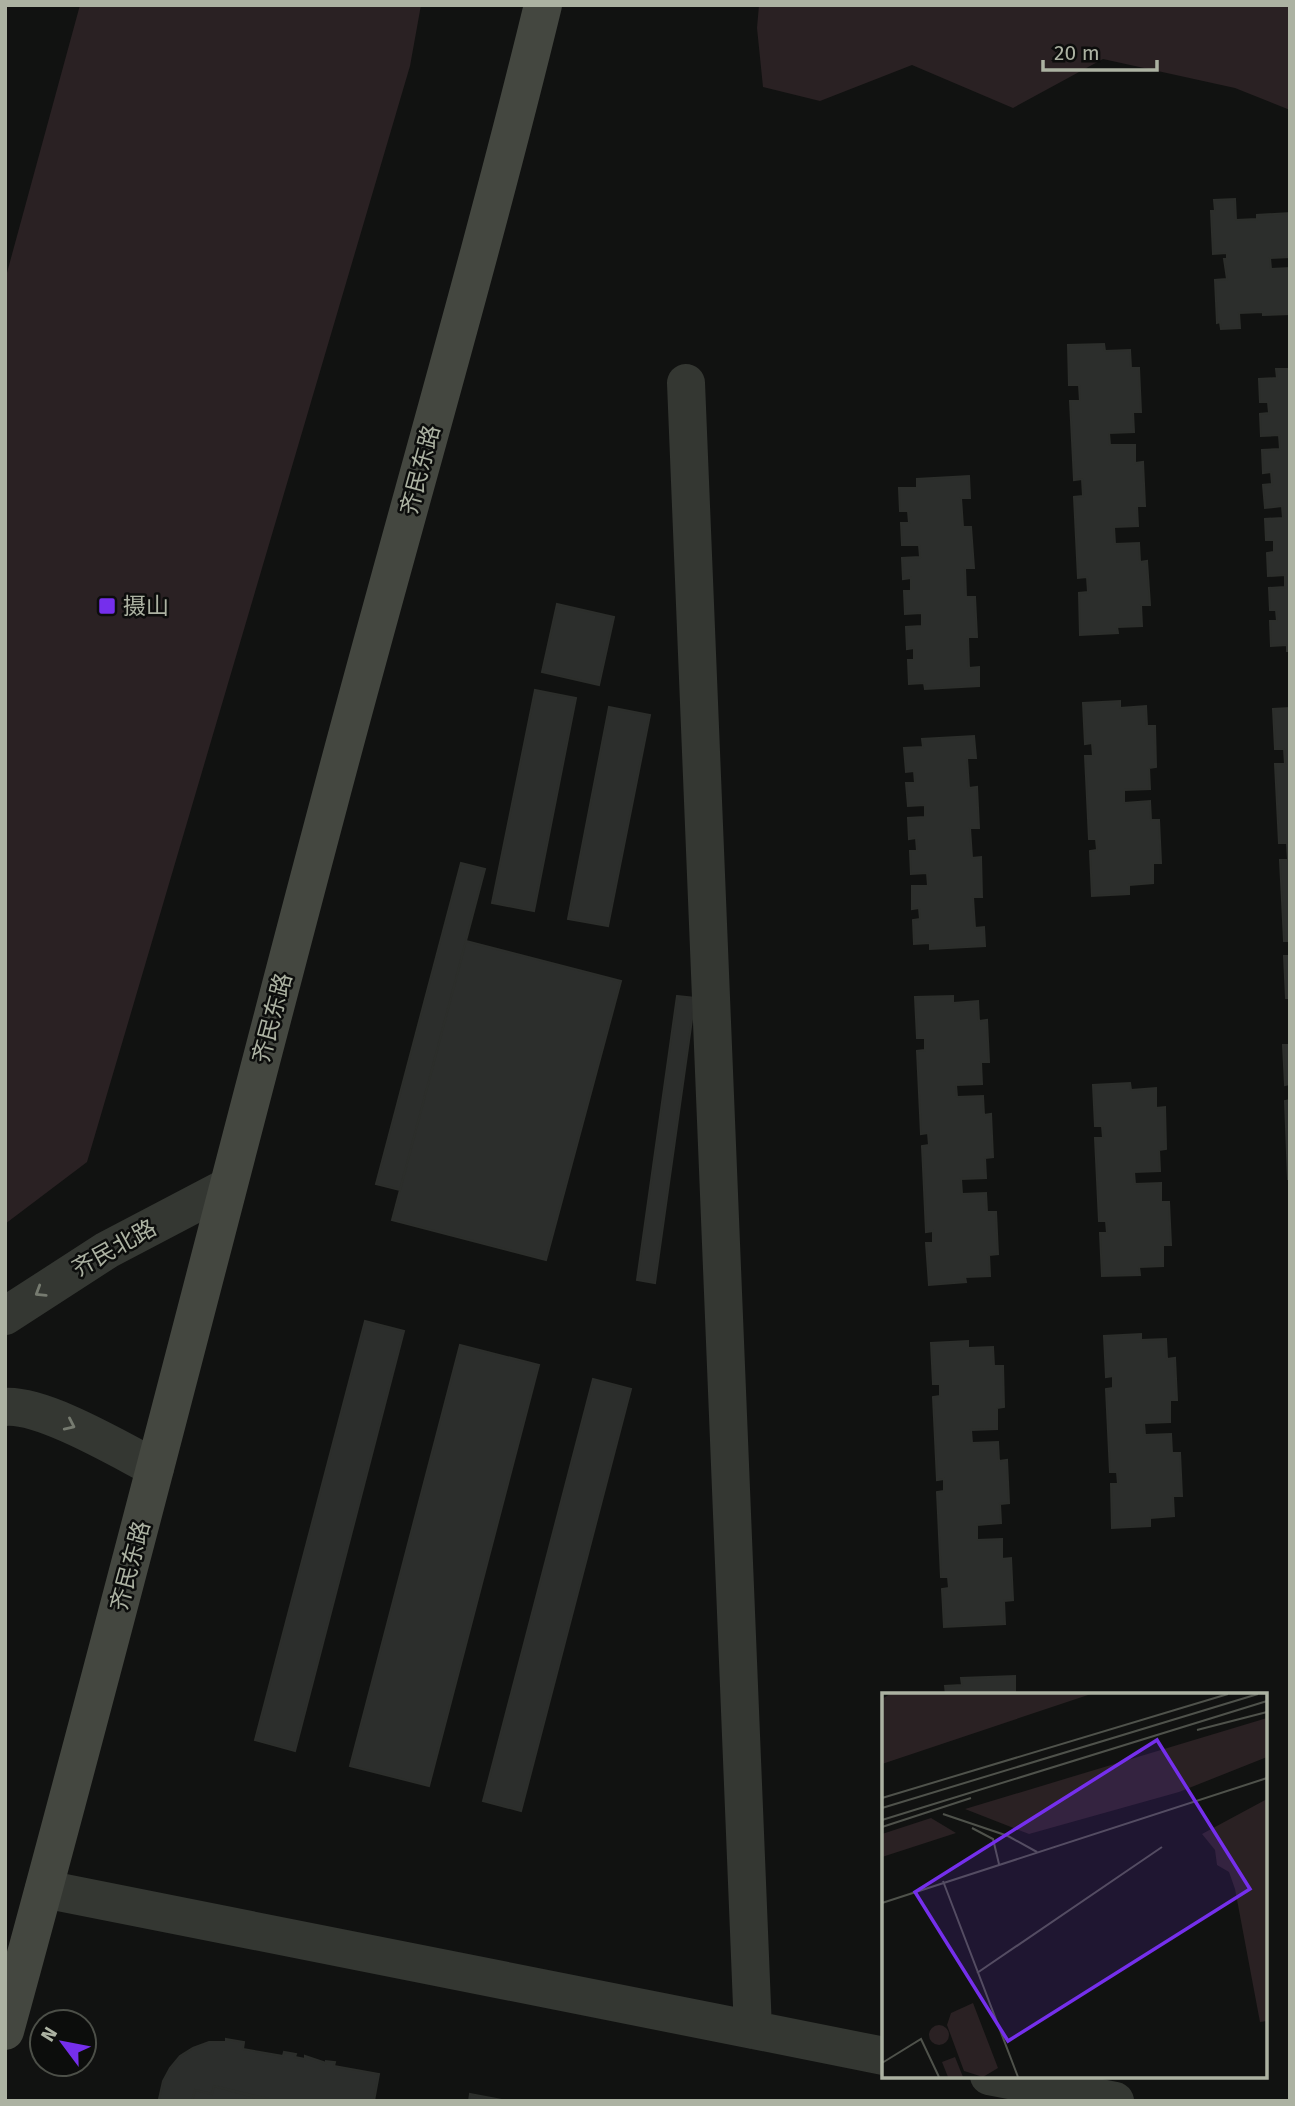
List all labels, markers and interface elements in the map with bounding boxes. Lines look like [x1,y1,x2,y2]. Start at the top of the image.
scale bar [1043,28,1157,72]
text: 20 m [1054,40,1100,66]
street label: 齐民东路 [395,422,445,518]
place label: 摄山 [123,592,169,620]
marker: 摄山 [97,596,117,616]
street label: 齐民东路 [247,970,297,1066]
street label: 齐民北路 [67,1213,161,1283]
one-way arrow [34,1284,47,1297]
one-way arrow [63,1417,75,1431]
street label: 齐民东路 [105,1518,155,1614]
inset map [882,1693,1267,2078]
north arrow [28,2008,98,2078]
text: N [36,2023,62,2046]

